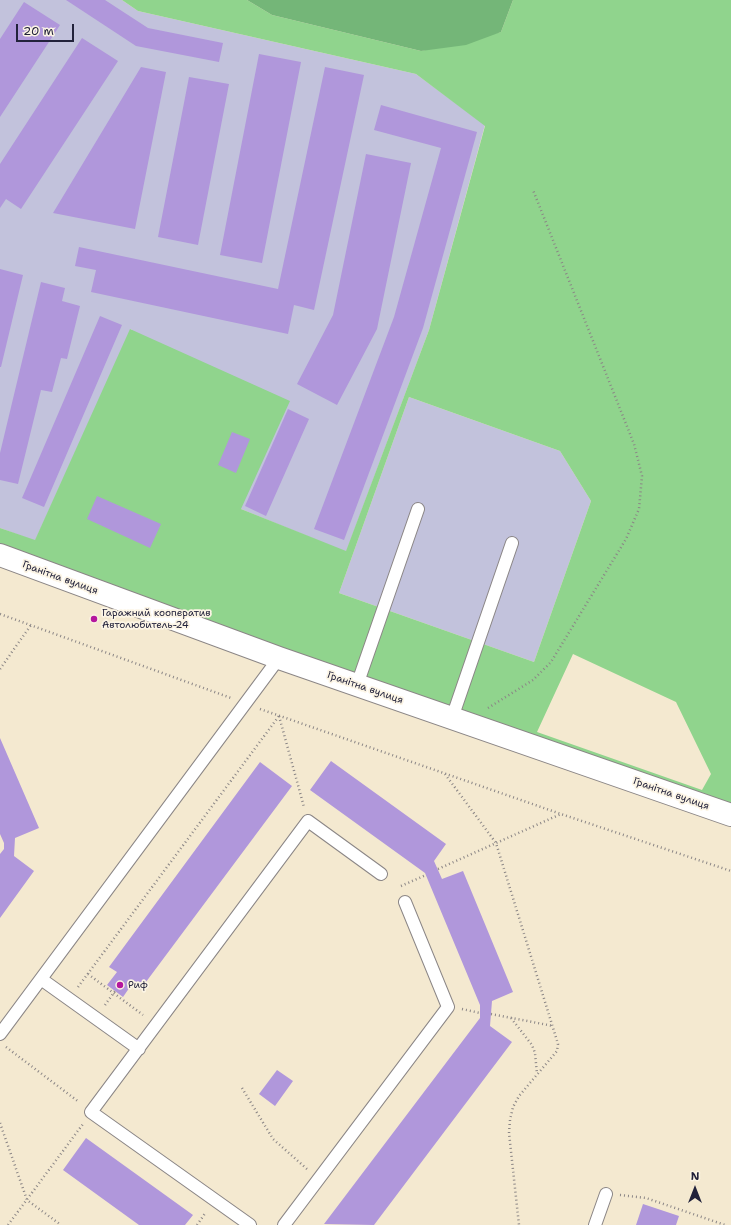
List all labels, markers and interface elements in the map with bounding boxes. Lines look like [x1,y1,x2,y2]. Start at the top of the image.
scale bar [18,16,76,42]
text: 20 m [23,23,54,39]
street label: Гранітна вулиця [21,559,99,597]
place label: Гаражний кооператив Автолюбитель-24 [102,607,210,630]
marker: Гаражний кооператив Автолюбитель-24 [89,614,99,624]
street label: Гранітна вулиця [325,669,405,707]
street label: Гранітна вулиця [631,775,711,813]
place label: Риф [128,979,148,991]
marker: Риф [115,980,125,990]
north arrow [675,1169,715,1209]
text: N [691,1169,699,1184]

